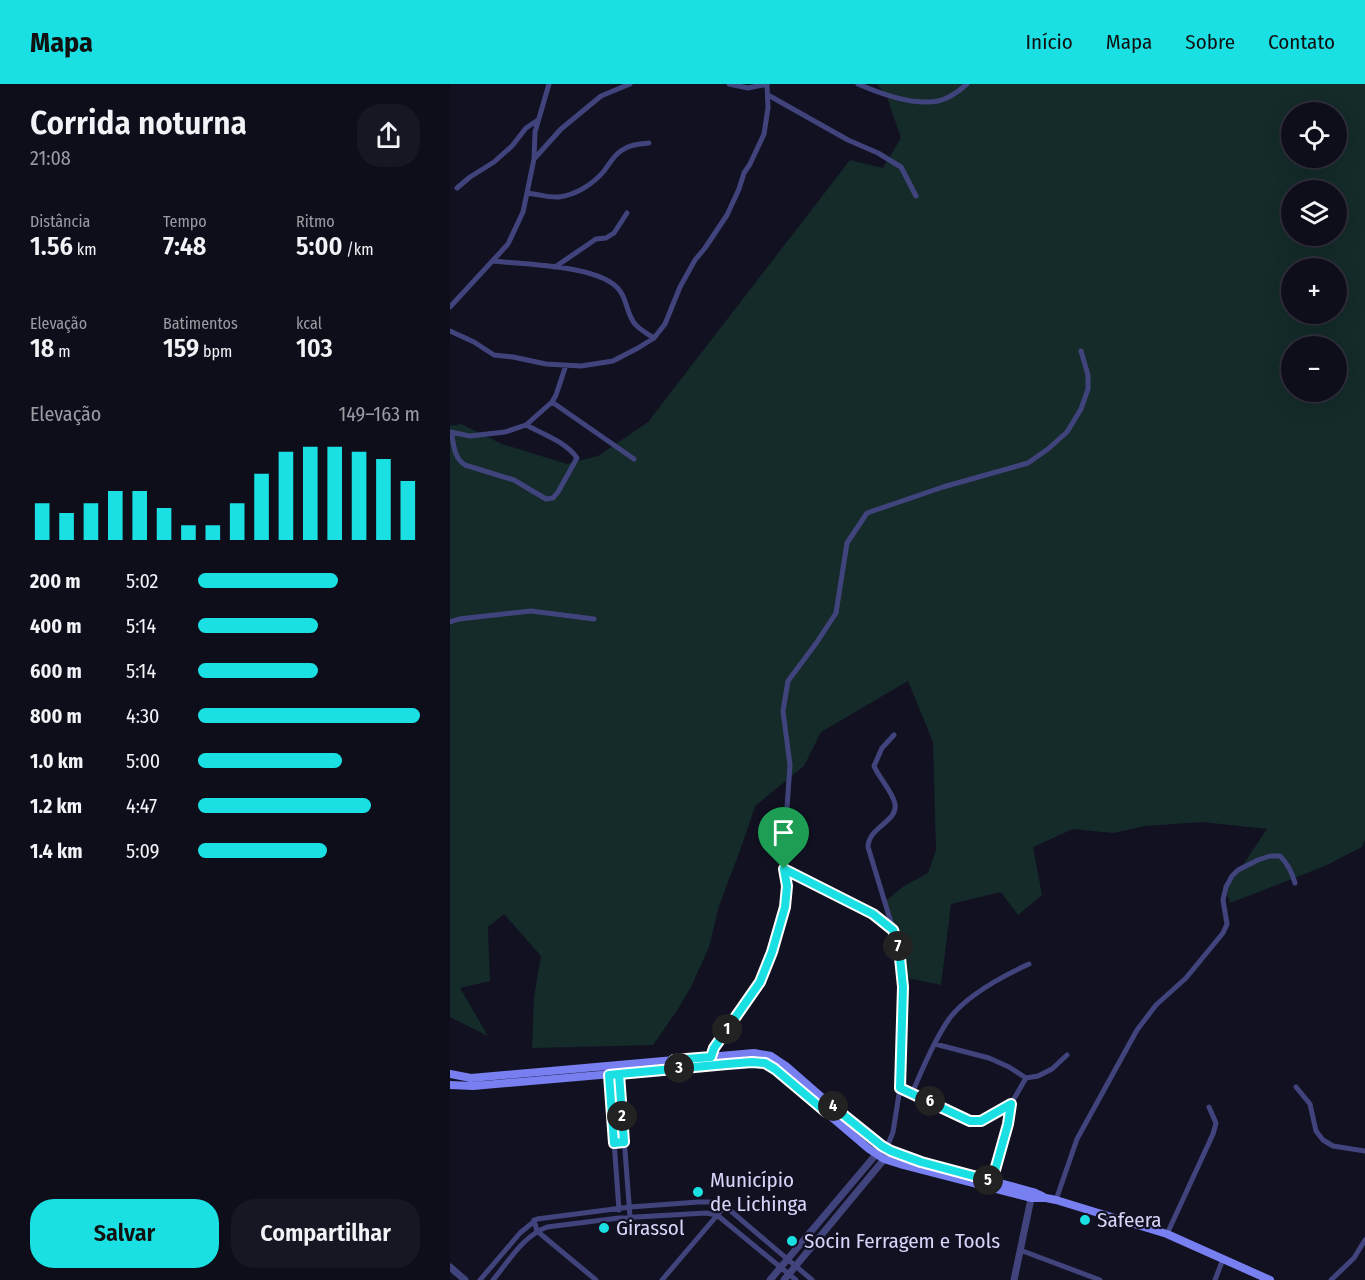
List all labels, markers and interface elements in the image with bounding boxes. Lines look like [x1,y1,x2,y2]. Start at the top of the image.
text: Mapa [30,26,93,59]
text: Início [1026,29,1073,55]
text: Mapa [1106,29,1152,55]
text: Sobre [1185,29,1235,55]
text: Contato [1268,29,1335,55]
map controls [1281,102,1347,402]
button: locate [1281,102,1347,168]
text: Corrida noturna [30,103,247,143]
button: share [357,104,420,167]
text: 21:08 [30,146,71,170]
button: layers [1281,180,1347,246]
text: Distância [30,212,90,231]
text: Tempo [163,212,207,231]
text: Ritmo [296,212,335,231]
text: 1.56 [30,231,73,262]
text: 7:48 [163,231,206,262]
text: 5:00 [296,231,343,262]
text: km [73,240,96,259]
text: /km [343,240,374,259]
button: + [1281,258,1347,324]
text: Elevação [30,314,87,333]
text: Batimentos [163,314,238,333]
text: kcal [296,314,322,333]
text: 18 [30,333,54,364]
text: 159 [163,333,199,364]
text: 103 [296,333,333,364]
button: − [1281,336,1347,402]
text: m [54,342,70,361]
text: bpm [199,342,232,361]
text: Elevação [30,402,101,426]
text: 149–163 m [338,402,420,426]
text: 200 m [30,569,81,593]
text: 5:02 [126,569,158,593]
text: 400 m [30,614,82,638]
text: 5:14 [126,614,156,638]
text: 600 m [30,659,82,683]
text: 5:14 [126,659,156,683]
text: 800 m [30,704,82,728]
text: 4:30 [126,704,160,728]
text: 1.0 km [30,749,83,773]
text: 5:00 [126,749,160,773]
text: 1.2 km [30,794,82,818]
text: 4:47 [126,794,157,818]
pin [758,807,809,869]
icon: arrive [767,816,800,849]
text: 1.4 km [30,839,82,863]
text: 5:09 [126,839,159,863]
pin: 7 [883,931,913,961]
text: 7 [895,936,901,955]
pin: 1 [712,1014,742,1044]
text: 1 [724,1019,730,1038]
pin: 3 [664,1053,694,1083]
text: 3 [675,1058,683,1077]
pin: 6 [915,1086,945,1116]
pin: 4 [818,1091,848,1121]
text: 6 [926,1091,934,1110]
text: 4 [829,1096,837,1115]
pin: 2 [607,1101,637,1131]
text: 2 [618,1106,626,1125]
pin: 5 [973,1165,1003,1195]
place label: Município de Lichinga [710,1167,807,1217]
text: 5 [984,1170,992,1189]
marker: Município de Lichinga [691,1185,705,1199]
button: Salvar [30,1199,219,1268]
button: Compartilhar [231,1199,420,1268]
place label: Safeera [1097,1207,1162,1233]
marker: Safeera [1078,1213,1092,1227]
place label: Girassol [616,1215,685,1241]
marker: Girassol [597,1221,611,1235]
place label: Socin Ferragem e Tools [804,1228,1000,1254]
marker: Socin Ferragem e Tools [785,1234,799,1248]

